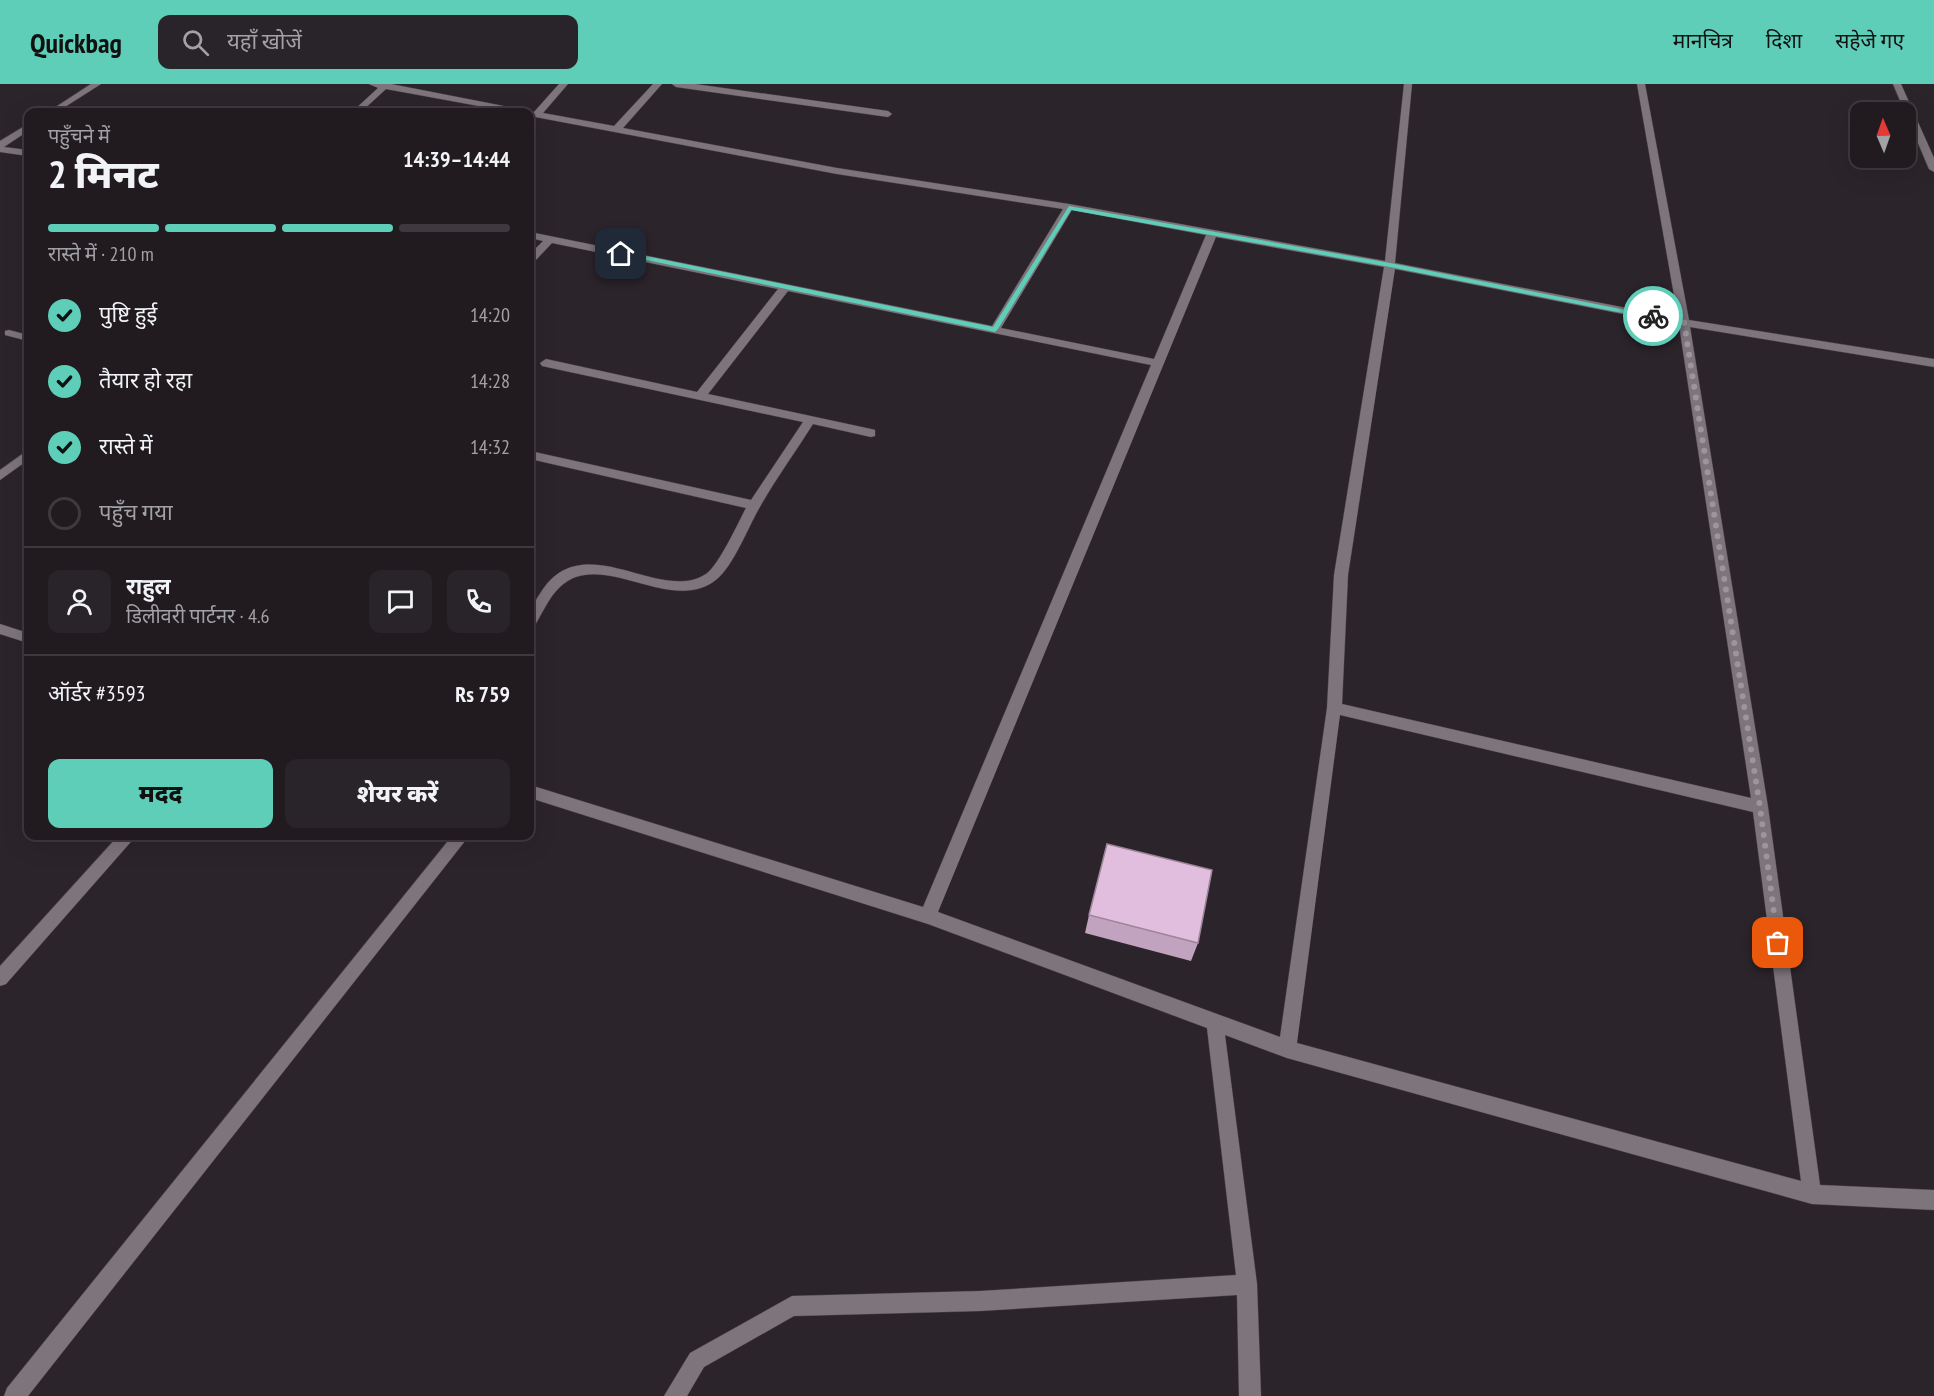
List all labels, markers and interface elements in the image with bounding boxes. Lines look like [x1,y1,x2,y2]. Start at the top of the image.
search box [158,15,578,69]
text: Quickbag [30,24,122,61]
icon: search [179,26,212,59]
text: यहाँ खोजें [227,27,302,55]
text: मानचित्र [1673,27,1733,54]
text: दिशा [1766,27,1802,54]
text: सहेजे गए [1835,27,1904,54]
north arrow [1850,102,1916,168]
map controls [1850,102,1916,168]
text: पहुँचने में [48,123,110,149]
text: 14:39–14:44 [403,145,510,173]
text: 2 मिनट [48,148,159,199]
pin [595,228,646,279]
icon: home [604,237,637,270]
text: रास्ते में · 210 m [48,241,154,267]
courier [1623,286,1683,346]
icon: check [48,299,81,332]
text: पुष्टि हुई [99,300,157,328]
icon: bike [1637,300,1670,333]
text: 14:20 [470,302,510,328]
icon: check [48,365,81,398]
text: तैयार हो रहा [99,366,192,394]
text: 14:28 [470,368,510,394]
icon: check [48,431,81,464]
text: रास्ते में [99,432,153,460]
text: 14:32 [470,434,510,460]
text: पहुँच गया [99,498,173,526]
button: person [48,570,111,633]
button: chat [369,570,432,633]
button: phone [447,570,510,633]
text: राहुल [126,572,171,600]
text: डिलीवरी पार्टनर · 4.6 [126,603,270,629]
text: ऑर्डर #3593 [48,679,145,707]
text: Rs 759 [455,680,510,708]
button: मदद [48,759,273,828]
button: शेयर करें [285,759,510,828]
pin [1752,917,1803,968]
icon: bag [1761,926,1794,959]

